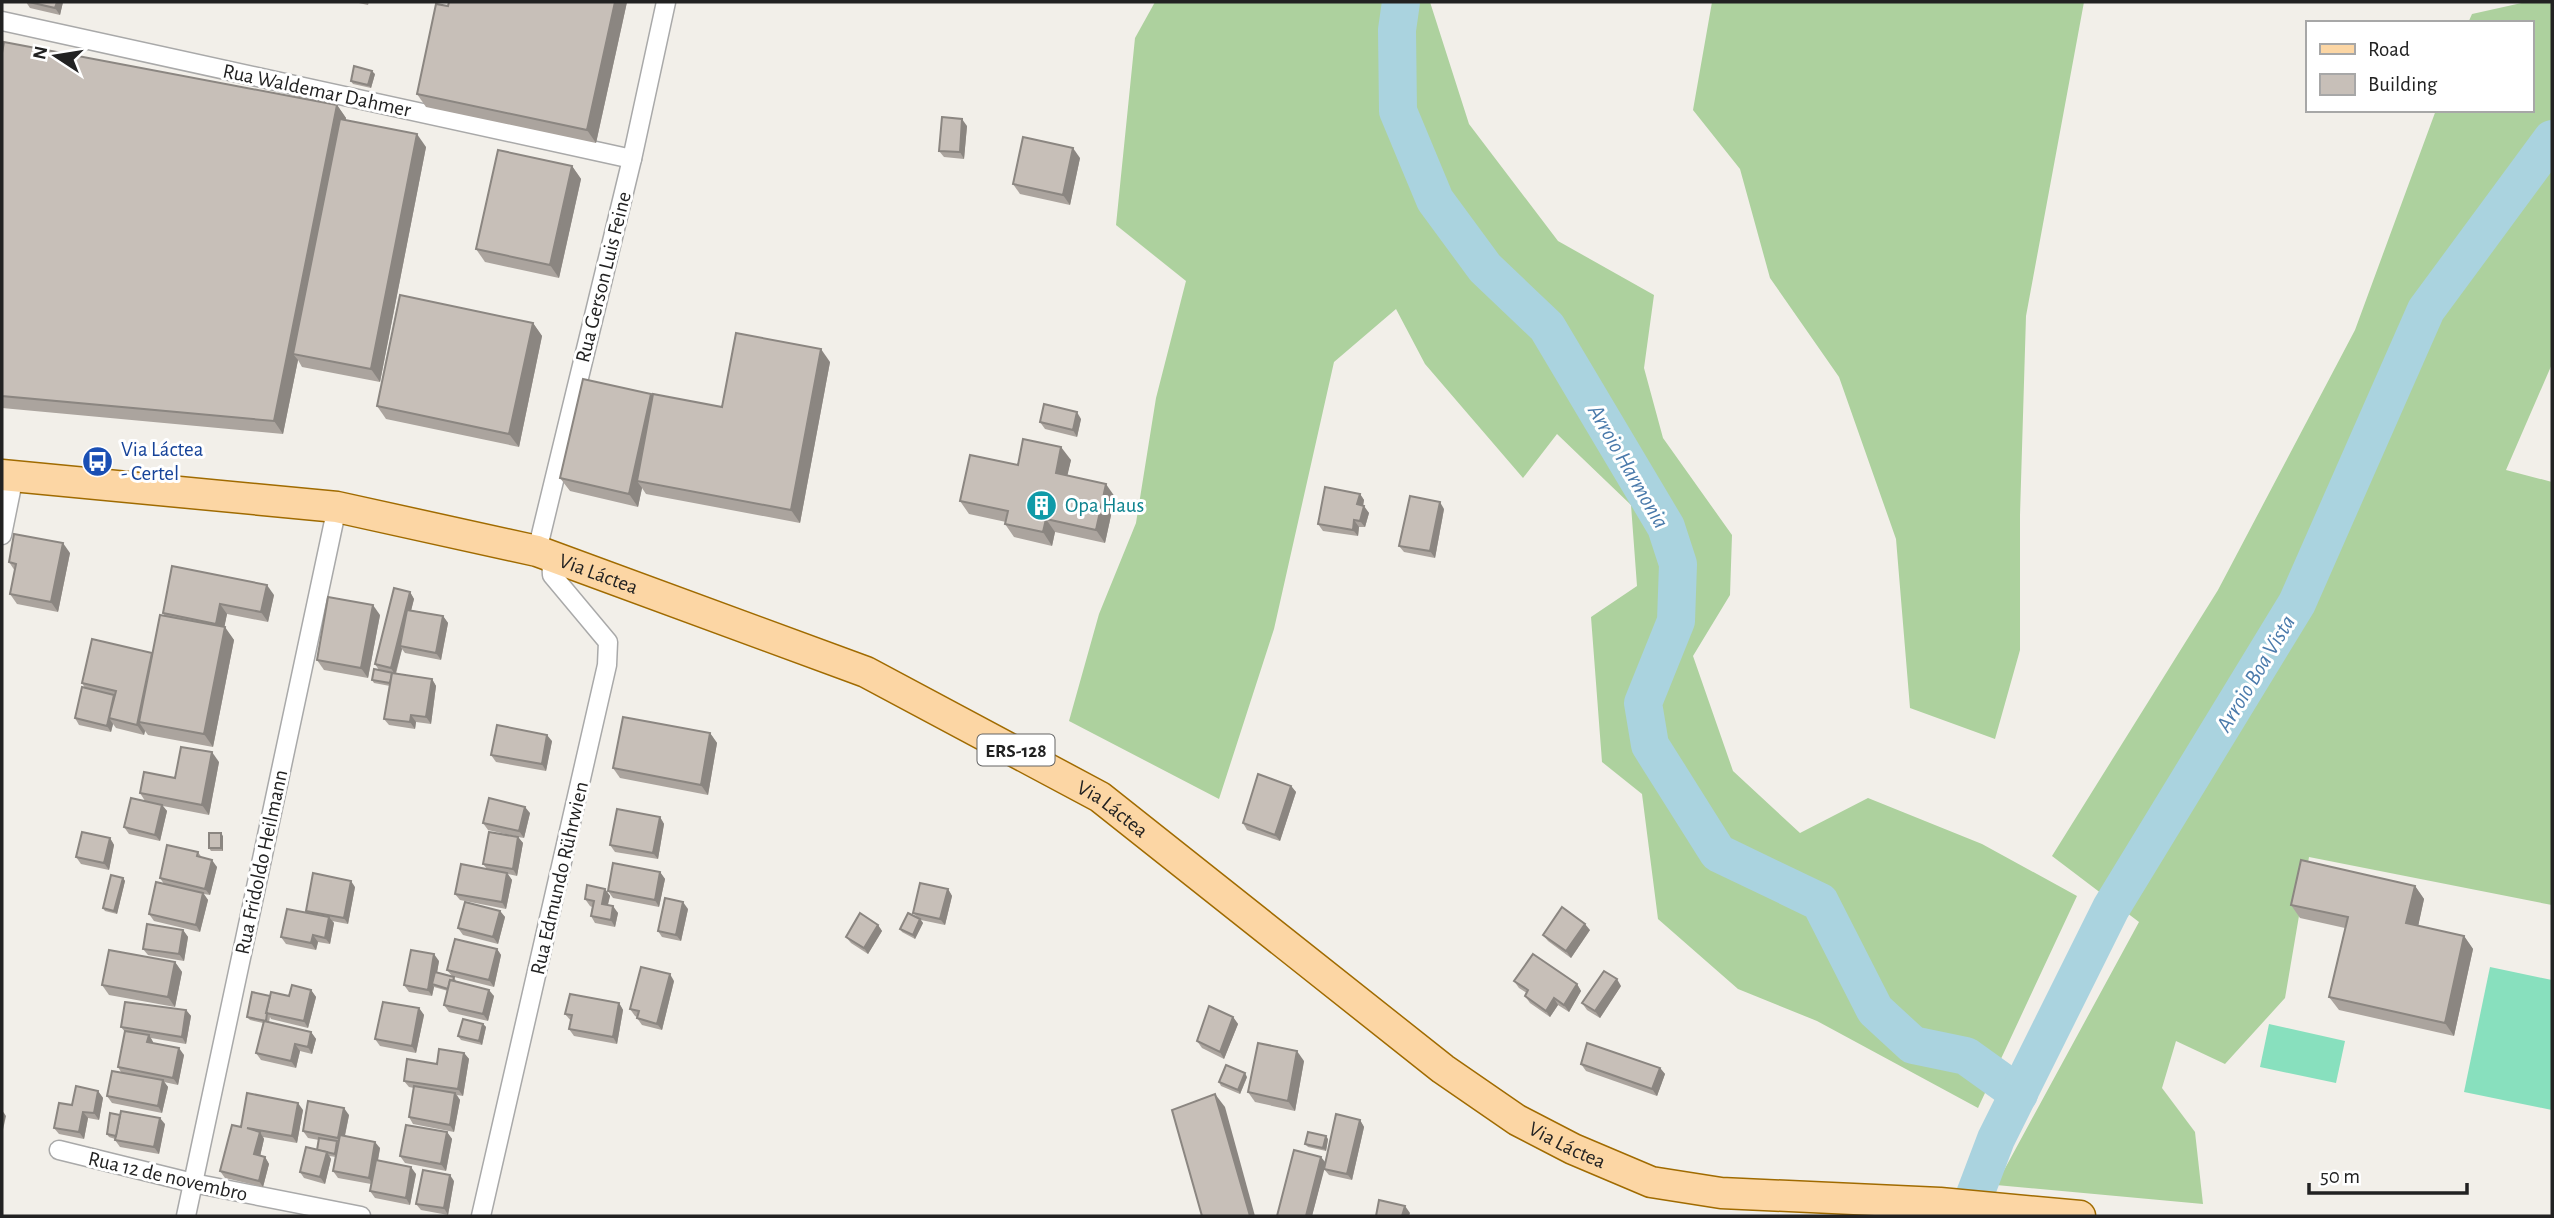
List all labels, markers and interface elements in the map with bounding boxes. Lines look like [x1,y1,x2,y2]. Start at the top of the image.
north arrow [21,21,91,91]
legend [2306,21,2533,112]
text: Road [2368,39,2410,60]
text: N [30,44,52,61]
street label: Rua Waldemar Dahmer [221,60,413,121]
text: Building [2368,74,2438,95]
street label: Rua Gerson Luis Feine [572,190,635,365]
water label: Arroio Harmonia [1583,400,1672,533]
place label: Via Láctea - Certel [121,439,204,484]
bus stop icon: Via Láctea - Certel [81,444,115,478]
building icon: Opa Haus [1025,488,1059,522]
place label: Opa Haus [1065,495,1144,516]
street label: Via Láctea [556,550,641,598]
water label: Arroio Boa Vista [2212,612,2300,737]
road number: ERS-128 [978,734,1054,765]
street label: Rua Fridoldo Heilmann [232,768,291,956]
street label: Via Láctea [1073,777,1152,842]
street label: Rua Edmundo Rührwien [527,779,592,977]
street label: Via Láctea [1525,1118,1609,1173]
street label: Rua 12 de novembro [86,1148,250,1205]
scale bar [2309,1152,2466,1196]
text: 50 m [2320,1166,2360,1187]

